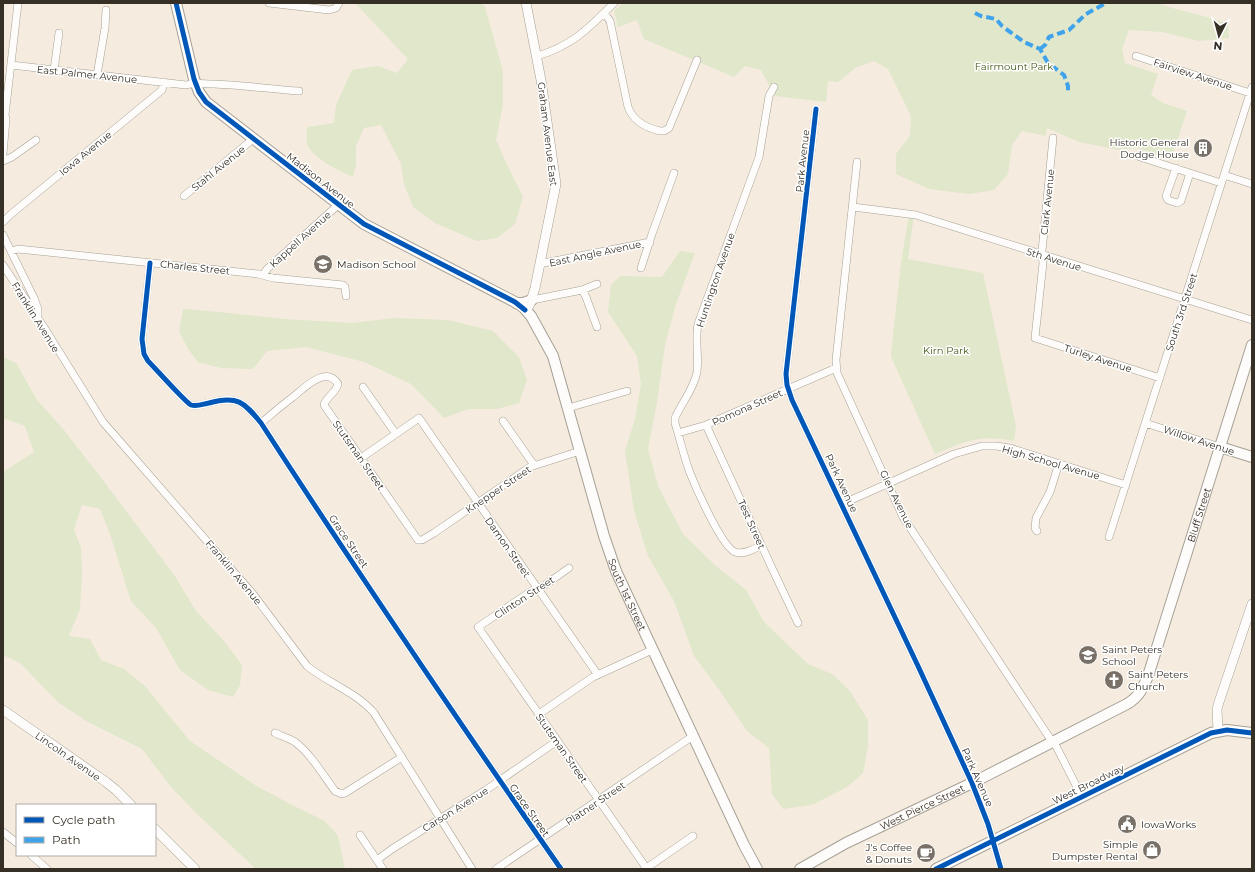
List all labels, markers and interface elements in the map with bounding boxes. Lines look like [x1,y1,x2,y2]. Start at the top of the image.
north arrow [1199,16,1239,56]
text: N [1213,39,1223,53]
street label: Fairview Avenue [1152,56,1234,93]
park label: Fairmount Park [975,60,1053,73]
street label: East Palmer Avenue [36,63,138,86]
street label: Graham Avenue East [535,81,560,187]
street label: Iowa Avenue [56,128,114,179]
street label: Park Avenue [793,129,812,193]
place label: Historic General Dodge House [1110,136,1189,161]
building icon: Historic General Dodge House [1192,137,1214,159]
street label: Stahl Avenue [189,143,248,194]
street label: Madison Avenue [284,150,357,211]
street label: Clark Avenue [1038,169,1057,236]
street label: Kappell Avenue [267,208,334,270]
street label: Huntington Avenue [693,231,738,329]
street label: East Angle Avenue [548,237,642,270]
street label: 5th Avenue [1025,245,1083,274]
school or university icon: Madison School [312,253,334,275]
street label: Charles Street [159,257,231,278]
place label: Madison School [337,258,416,271]
street label: South 3rd Street [1163,271,1200,353]
street label: Franklin Avenue [9,279,63,355]
street label: Turley Avenue [1062,341,1133,376]
park label: Kirn Park [923,344,969,357]
street label: Pomona Street [710,386,784,429]
street label: Stutsman Street [330,418,387,493]
street label: Willow Avenue [1162,423,1236,458]
street label: High School Avenue [1000,442,1101,483]
street label: Park Avenue [822,452,861,515]
street label: Knepper Street [463,463,534,516]
street label: Glen Avenue [877,468,916,531]
street label: Bluff Street [1184,486,1214,544]
street label: Test Street [735,497,768,551]
street label: Grace Street [326,512,371,570]
street label: Damon Street [482,515,533,580]
street label: Franklin Avenue [203,537,265,608]
street label: South 1st Street [605,557,649,633]
street label: Clinton Street [492,573,557,622]
place label: Saint Peters School [1102,643,1162,668]
school or university icon: Saint Peters School [1077,644,1099,666]
place label: Saint Peters Church [1128,668,1188,693]
church icon: Saint Peters Church [1103,669,1125,691]
street label: Stutsman Street [533,711,590,786]
street label: Lincoln Avenue [32,729,103,784]
street label: Park Avenue [959,746,996,809]
street label: West Broadway [1050,761,1127,807]
street label: Platner Street [563,779,628,828]
street label: Grace Street [507,781,553,839]
street label: West Pierce Street [878,782,967,833]
street label: Carson Avenue [420,784,491,835]
legend [16,804,156,856]
text: Cycle path [52,812,115,827]
public building icon: IowaWorks [1116,813,1138,835]
place label: IowaWorks [1141,818,1196,831]
text: Path [52,832,81,847]
place label: Simple Dumpster Rental [1052,838,1138,863]
shop icon: Simple Dumpster Rental [1141,839,1163,861]
place label: J's Coffee & Donuts [865,841,912,866]
cafe icon: J's Coffee & Donuts [915,842,937,864]

